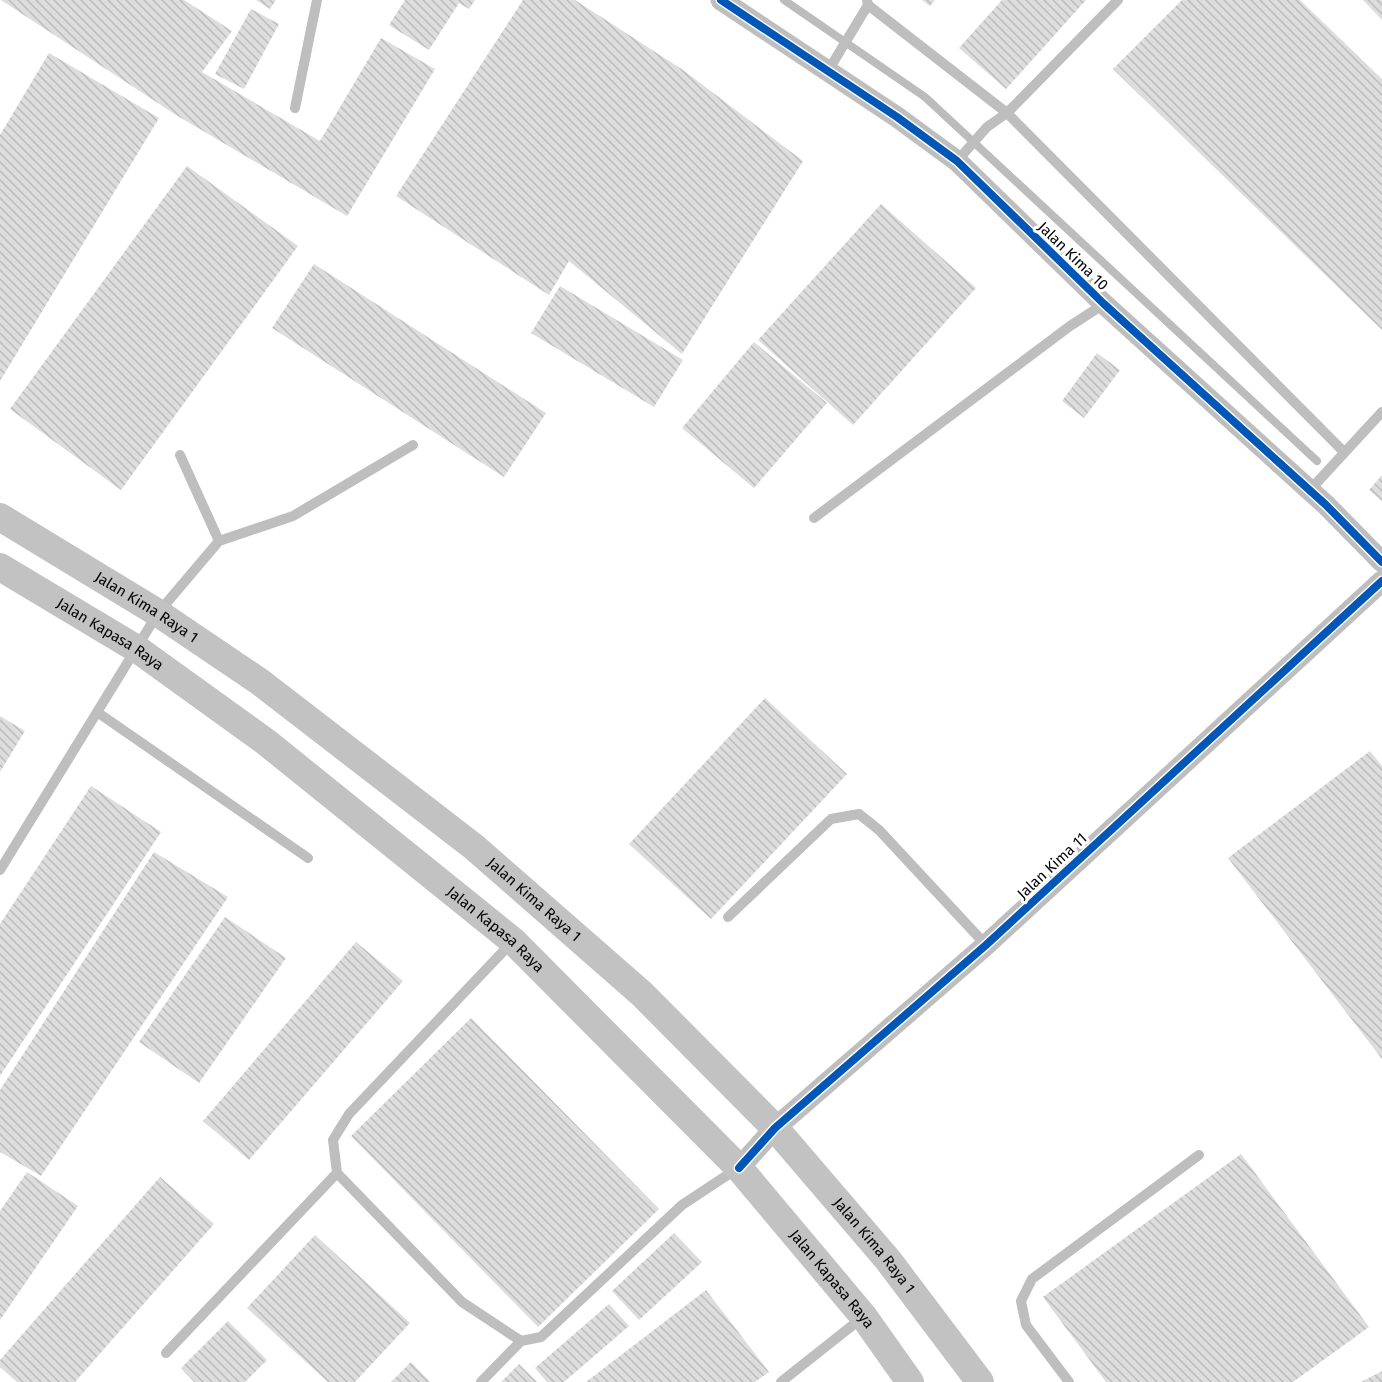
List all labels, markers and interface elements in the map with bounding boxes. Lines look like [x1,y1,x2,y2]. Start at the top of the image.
street label: Jalan Kima 10 [1034,218,1112,294]
street label: Jalan Kima Raya 1 [92,568,202,646]
street label: Jalan Kapasa Raya [53,594,167,674]
street label: Jalan Kima 11 [1013,829,1091,903]
street label: Jalan Kima Raya 1 [483,854,585,945]
street label: Jalan Kapasa Raya [443,882,548,976]
street label: Jalan Kima Raya 1 [830,1194,919,1297]
street label: Jalan Kapasa Raya [786,1226,878,1332]

